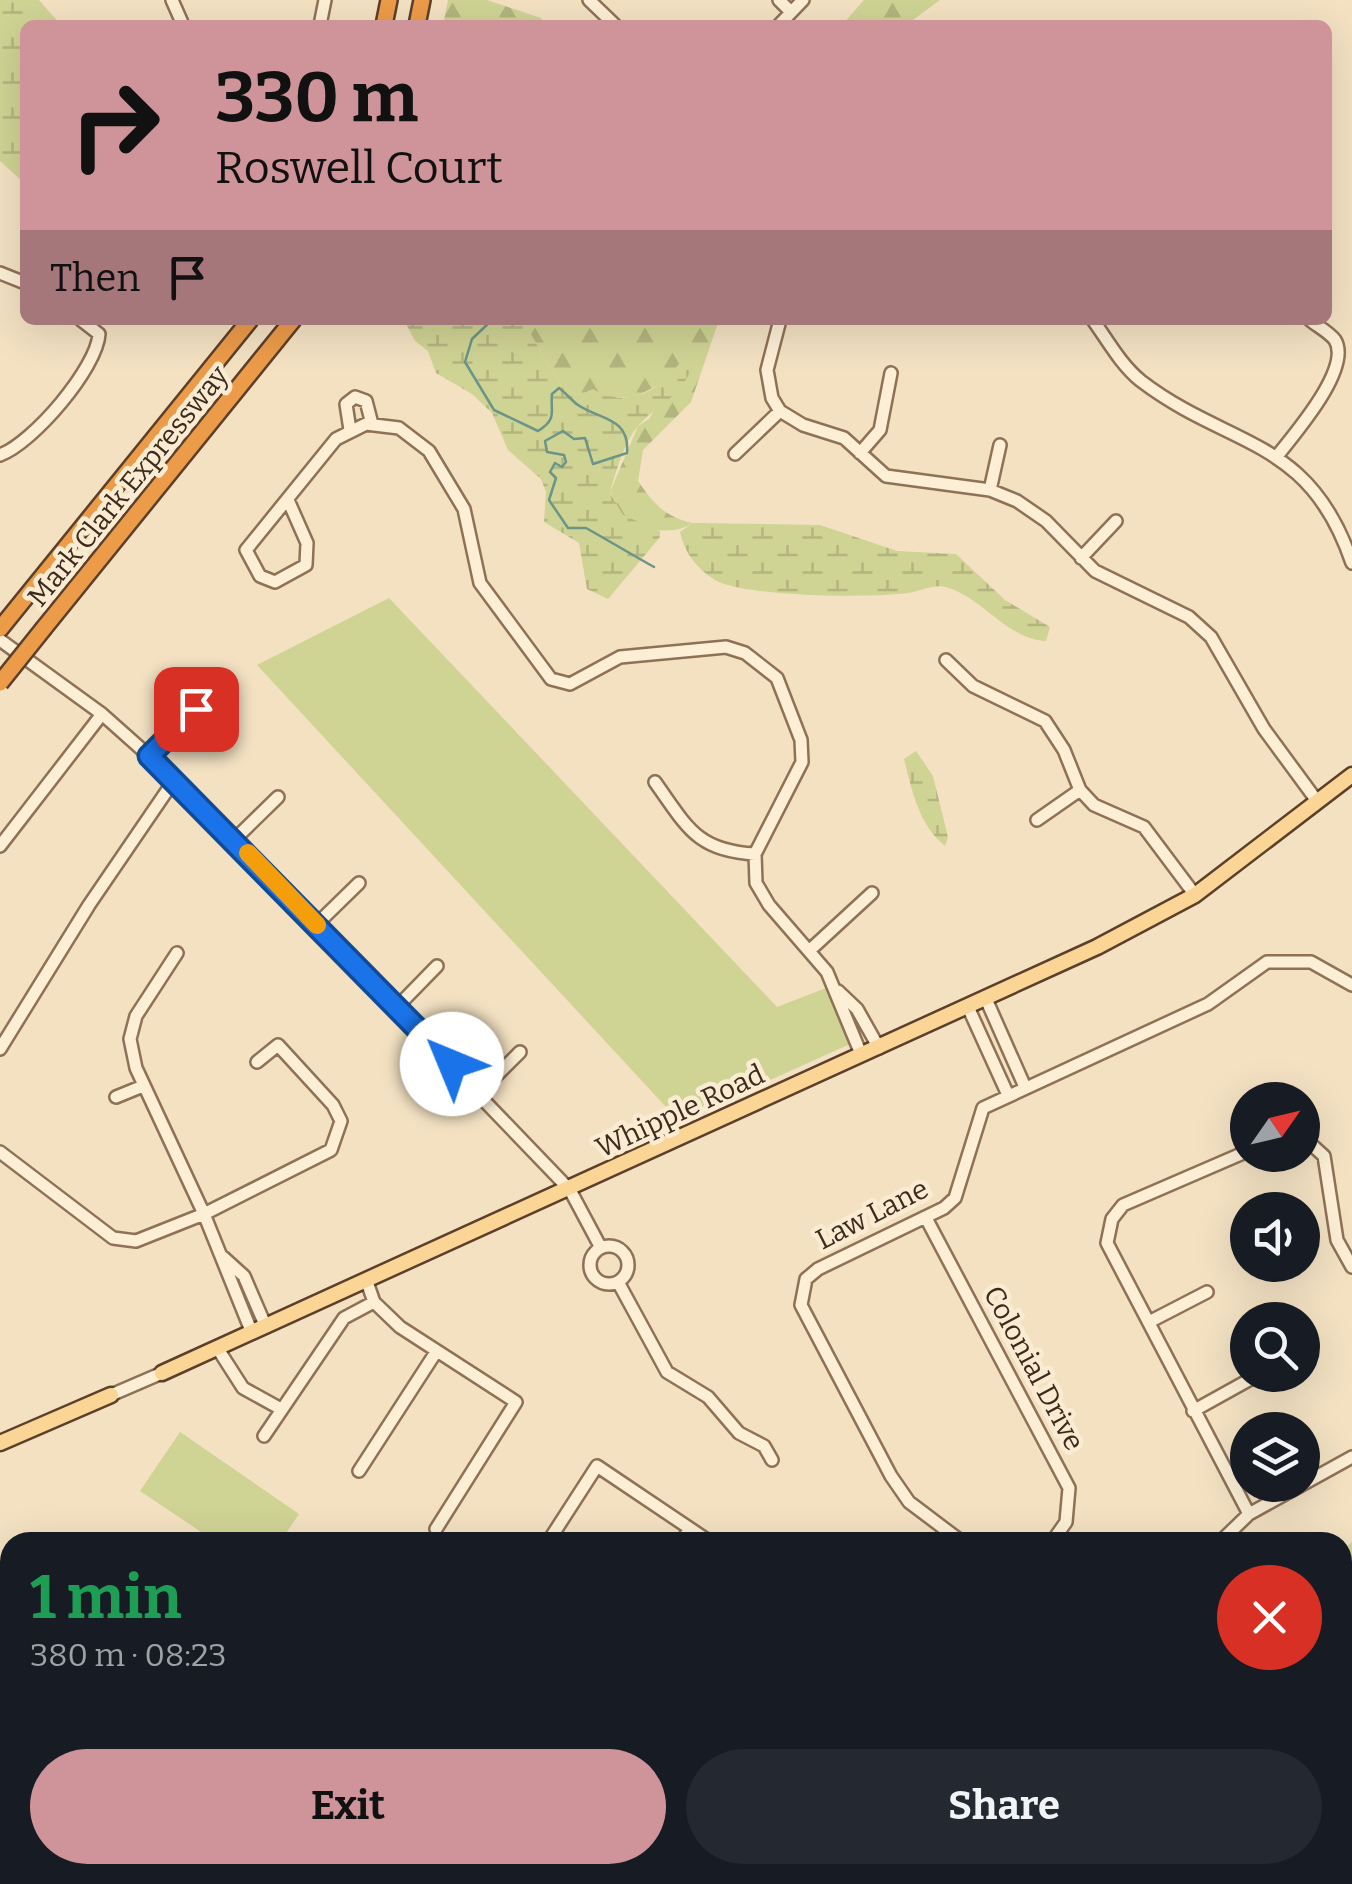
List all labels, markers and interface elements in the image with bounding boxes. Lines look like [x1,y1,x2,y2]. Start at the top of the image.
text: 330 m [215,56,418,140]
icon: right [50,60,180,190]
text: Roswell Court [215,141,503,195]
icon: arrive [160,250,215,305]
text: Then [50,255,140,301]
street label: Mark Clark Expressway [21,359,235,613]
pin [154,667,239,752]
icon: arrive [169,682,224,737]
position arrow [400,1012,504,1116]
street label: Whipple Road [590,1058,770,1164]
north arrow [1230,1082,1320,1172]
map controls [1230,1082,1320,1502]
street label: Law Lane [811,1172,933,1256]
button: sound [1230,1192,1320,1282]
street label: Colonial Drive [977,1280,1091,1456]
button: search [1230,1302,1320,1392]
button: layers [1230,1412,1320,1502]
text: 1 min [30,1562,182,1634]
button: close [1217,1565,1322,1670]
text: 380 m · 08:23 [30,1636,227,1674]
button: Exit [30,1749,666,1864]
button: Share [686,1749,1322,1864]

